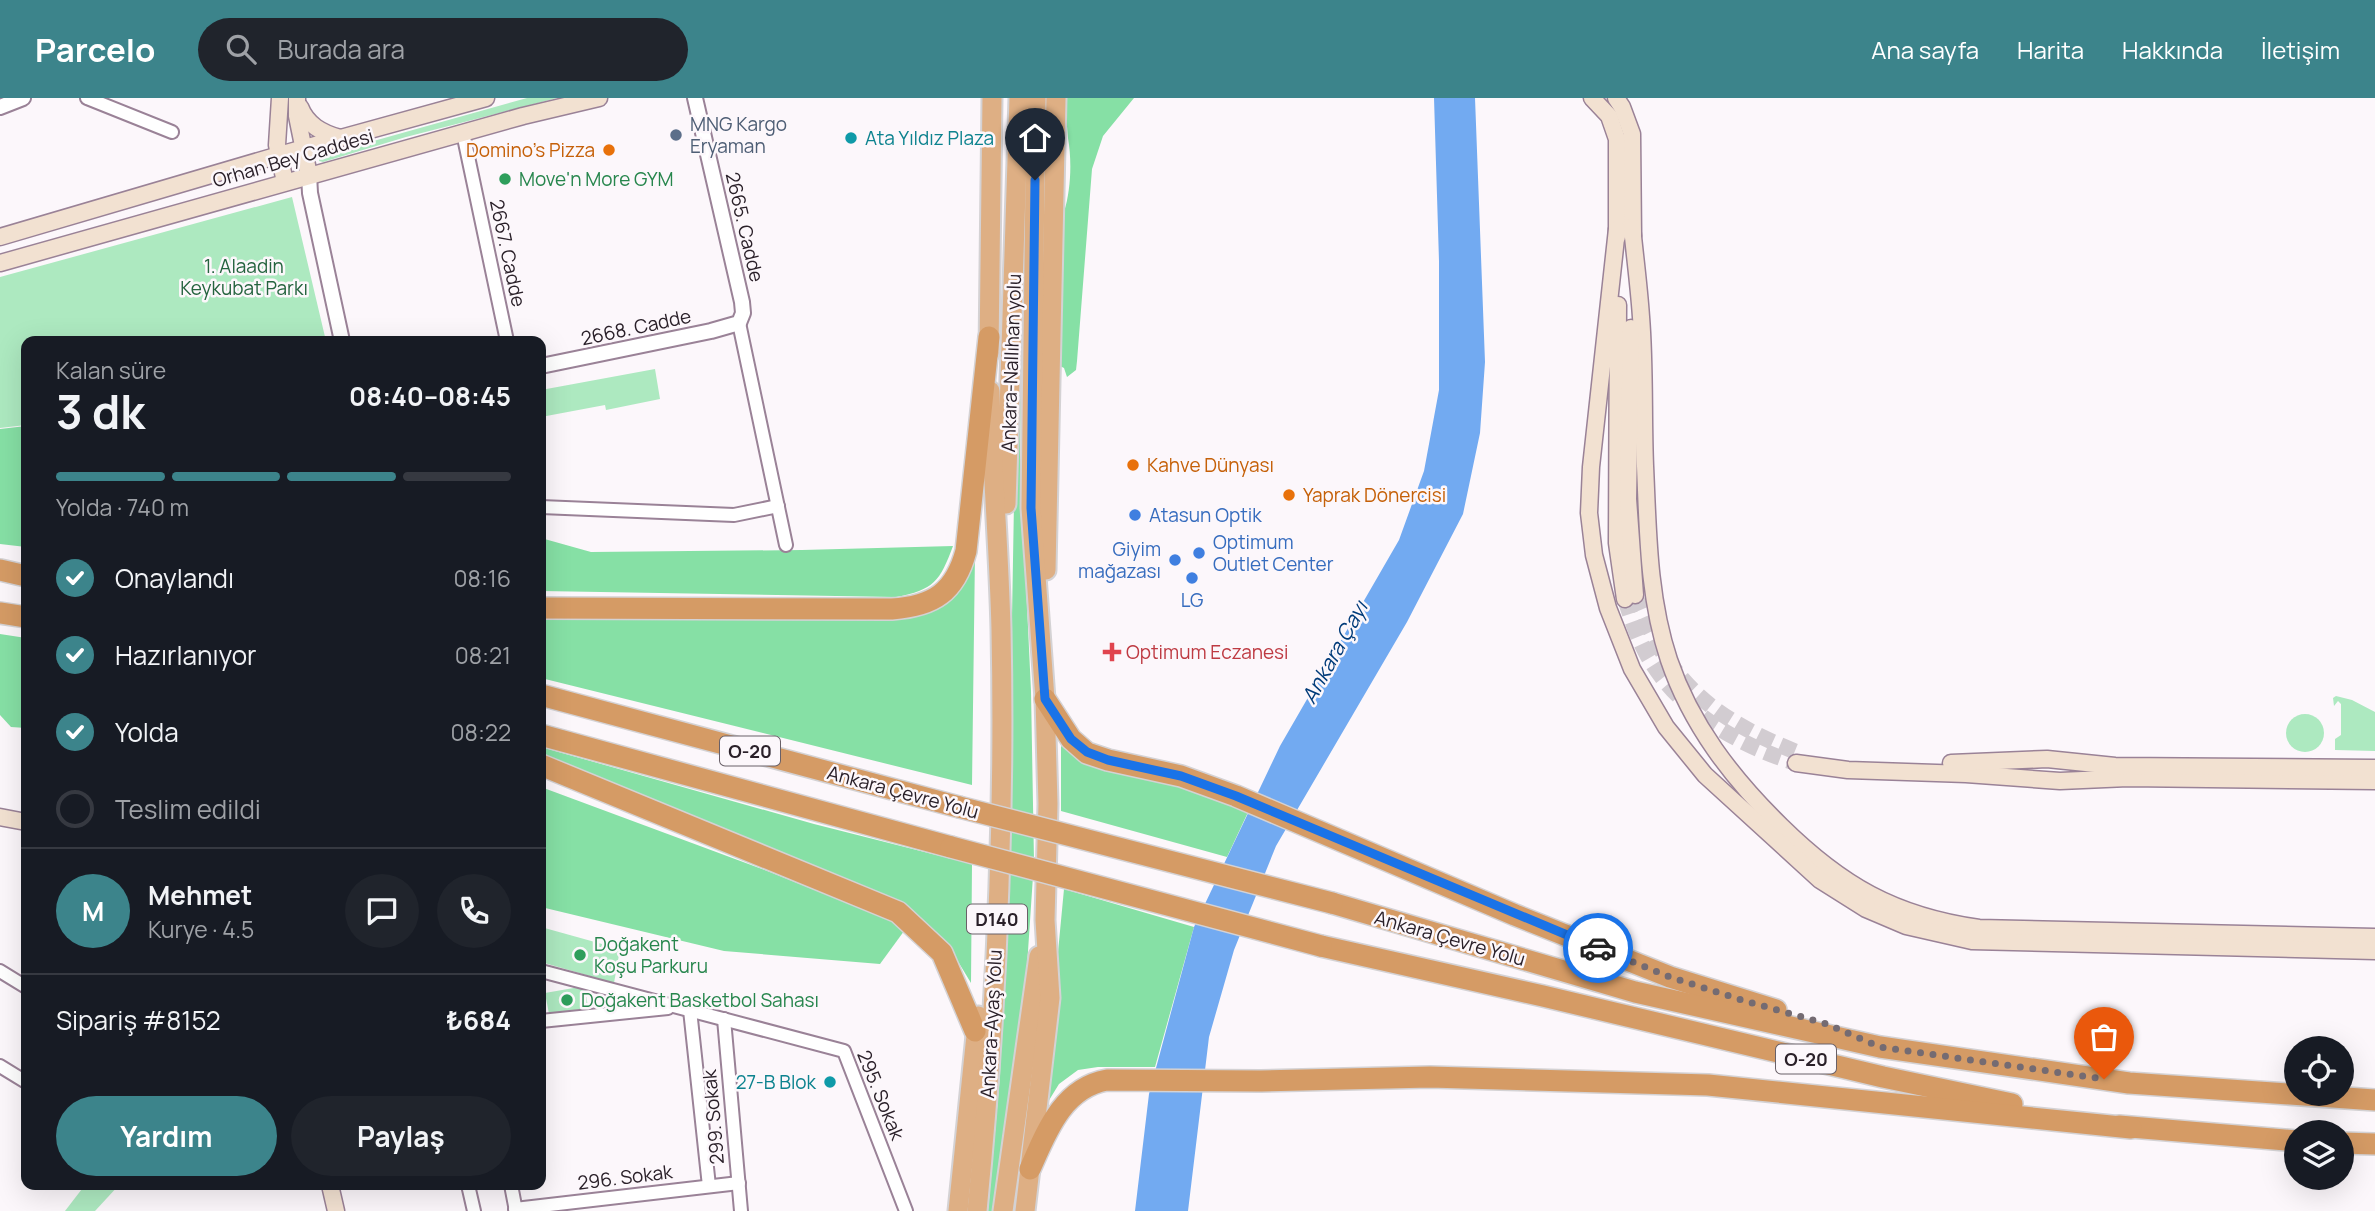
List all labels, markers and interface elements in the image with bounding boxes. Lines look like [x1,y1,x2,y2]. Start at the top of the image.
search box [198,18,688,81]
text: Parcelo [35,27,156,72]
icon: search [222,30,260,68]
text: Burada ara [278,31,405,67]
text: Ana sayfa [1871,33,1979,66]
text: Harita [2017,33,2084,66]
text: Hakkında [2122,33,2223,66]
text: İletişim [2261,33,2340,66]
pin [1005,108,1065,180]
place label: MNG Kargo Eryaman [690,111,787,159]
icon: home [1016,119,1054,157]
street label: Orhan Bey Caddesi [210,123,376,193]
place label: Ata Yıldız Plaza [865,125,994,151]
marker: MNG Kargo Eryaman [668,127,684,143]
marker: Ata Yıldız Plaza [843,130,859,146]
place label: Domino's Pizza [466,137,595,163]
marker: Domino's Pizza [601,142,617,158]
place label: Move'n More GYM [519,166,673,192]
street label: 2665. Cadde [720,170,770,284]
marker: Move'n More GYM [497,171,513,187]
street label: 2667. Cadde [484,197,532,309]
park label: 1. Alaadin Keykubat Parkı [180,253,308,301]
street label: Ankara-Nallıhan yolu [995,273,1027,453]
street label: 2668. Cadde [579,303,693,351]
text: Kalan süre [56,354,166,386]
text: 08:40–08:45 [349,378,511,414]
text: 3 dk [56,380,145,443]
place label: Kahve Dünyası [1147,452,1274,478]
marker: Kahve Dünyası [1125,457,1141,473]
place label: Yaprak Dönercisi [1303,482,1446,508]
marker: Yaprak Dönercisi [1281,487,1297,503]
text: Yolda · 740 m [56,491,189,523]
place label: Atasun Optik [1149,502,1262,528]
marker: Atasun Optik [1127,507,1143,523]
place label: Optimum Outlet Center [1213,529,1334,577]
place label: Giyim mağazası [1078,536,1161,584]
marker: Optimum Outlet Center [1191,545,1207,561]
marker: Giyim mağazası [1167,552,1183,568]
icon: check [56,559,94,597]
text: Onaylandı [115,560,234,596]
text: 08:16 [454,562,511,594]
marker: LG [1184,570,1200,586]
place label: LG [1181,587,1203,613]
water label: Ankara Çayı [1294,594,1375,708]
icon: check [56,636,94,674]
text: Hazırlanıyor [115,637,256,673]
text: 08:21 [455,639,511,671]
place label: Optimum Eczanesi [1126,639,1288,665]
marker: Optimum Eczanesi [1104,644,1120,660]
icon: check [56,713,94,751]
text: Yolda [115,714,179,750]
text: 08:22 [451,716,511,748]
road number: O-20 [720,736,780,766]
street label: Ankara Çevre Yolu [824,759,982,825]
text: Teslim edildi [115,791,261,827]
button: chat [345,874,419,948]
button: phone [437,874,511,948]
text: Mehmet [148,877,252,913]
text: M [82,893,104,929]
road number: D140 [967,904,1027,934]
street label: Ankara Çevre Yolu [1372,904,1528,972]
text: Kurye · 4.5 [148,913,254,945]
courier [1563,913,1633,983]
icon: car [1579,929,1617,967]
place label: Doğakent Koşu Parkuru [594,931,708,979]
marker: Doğakent Koşu Parkuru [572,947,588,963]
street label: Ankara-Ayaş Yolu [974,949,1008,1099]
place label: Doğakent Basketbol Sahası [581,987,819,1013]
marker: Doğakent Basketbol Sahası [559,992,575,1008]
text: Sipariş #8152 [56,1002,221,1038]
text: ₺684 [446,1002,511,1038]
pin [2074,1007,2134,1079]
icon: bag [2085,1018,2123,1056]
map controls [2284,1036,2354,1190]
button: locate [2284,1036,2354,1106]
road number: O-20 [1776,1044,1836,1074]
street label: 295. Sokak [851,1046,911,1144]
street label: 299. Sokak [696,1068,730,1165]
place label: 27-B Blok [736,1069,817,1095]
marker: 27-B Blok [822,1074,838,1090]
button: Yardım [56,1096,277,1176]
button: Paylaş [291,1096,511,1176]
button: layers [2284,1120,2354,1190]
street label: 296. Sokak [576,1158,674,1196]

